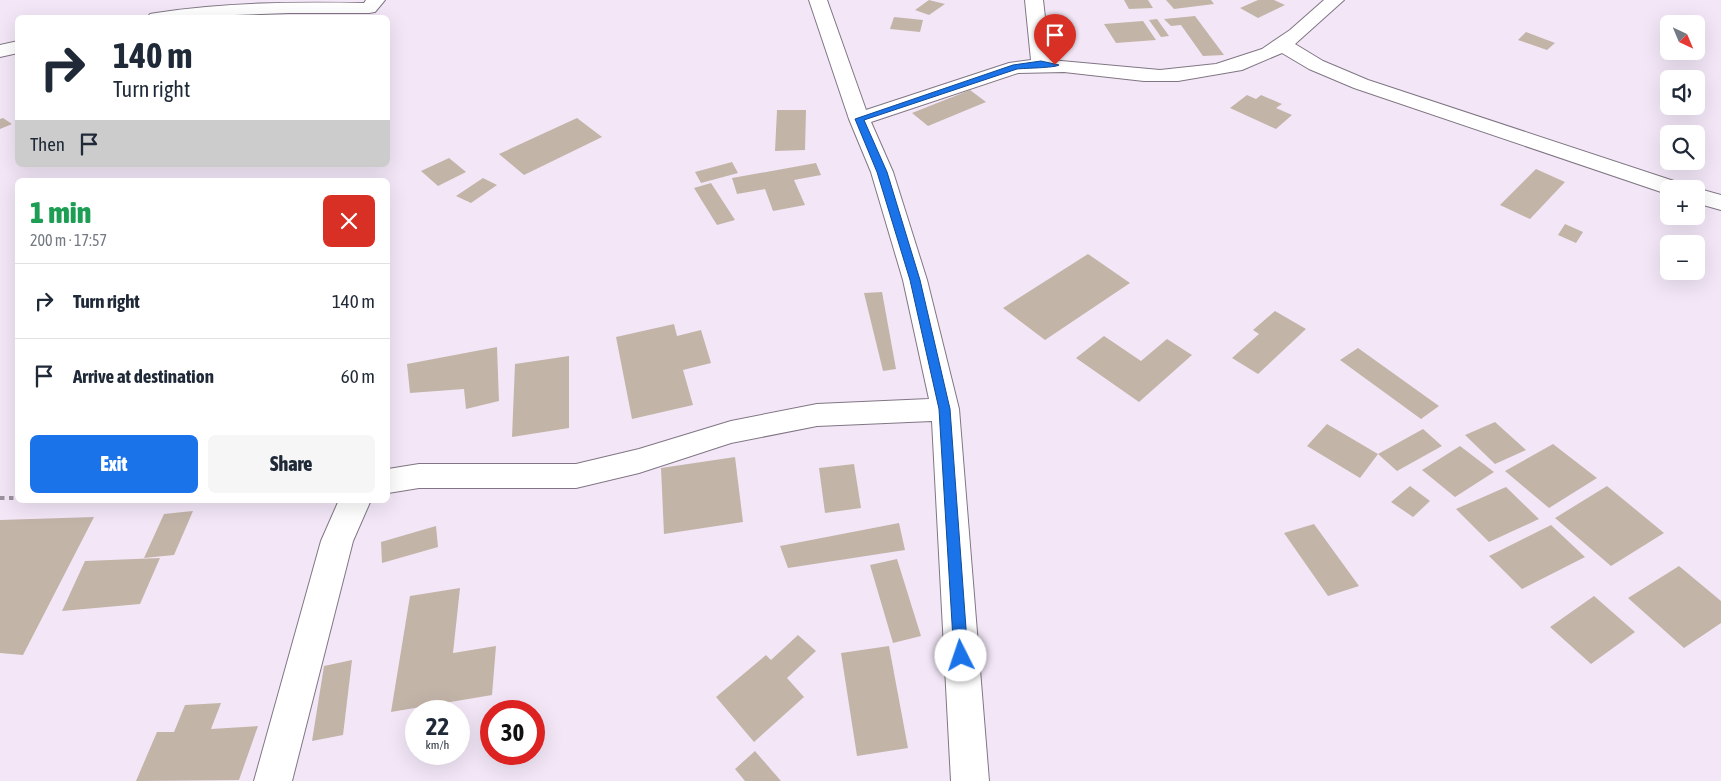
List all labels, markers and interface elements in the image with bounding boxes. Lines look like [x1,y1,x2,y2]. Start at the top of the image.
pin [1034,14,1076,65]
north arrow [1660,15,1705,60]
map controls [1660,15,1705,280]
icon: arrive [1041,21,1069,49]
icon: right [30,35,95,100]
text: 140 m [113,35,192,75]
button: sound [1660,70,1705,115]
text: Turn right [113,76,190,102]
button: search [1660,125,1705,170]
icon: arrive [75,130,103,158]
text: Then [30,133,65,155]
button: + [1660,180,1705,225]
text: 1 min [30,195,91,229]
button: close [323,195,375,247]
text: 200 m · 17:57 [30,231,107,249]
button: − [1660,235,1705,280]
icon: right [30,287,58,315]
text: Turn right [73,290,140,312]
text: 140 m [332,290,375,312]
icon: arrive [30,362,58,390]
text: Arrive at destination [73,365,214,387]
text: 60 m [341,365,375,387]
button: Exit [30,435,198,493]
button: Share [208,435,375,493]
position arrow [934,629,986,681]
speed limit sign: 30 [480,700,545,765]
text: 22 [426,712,449,740]
text: km/h [426,738,449,752]

